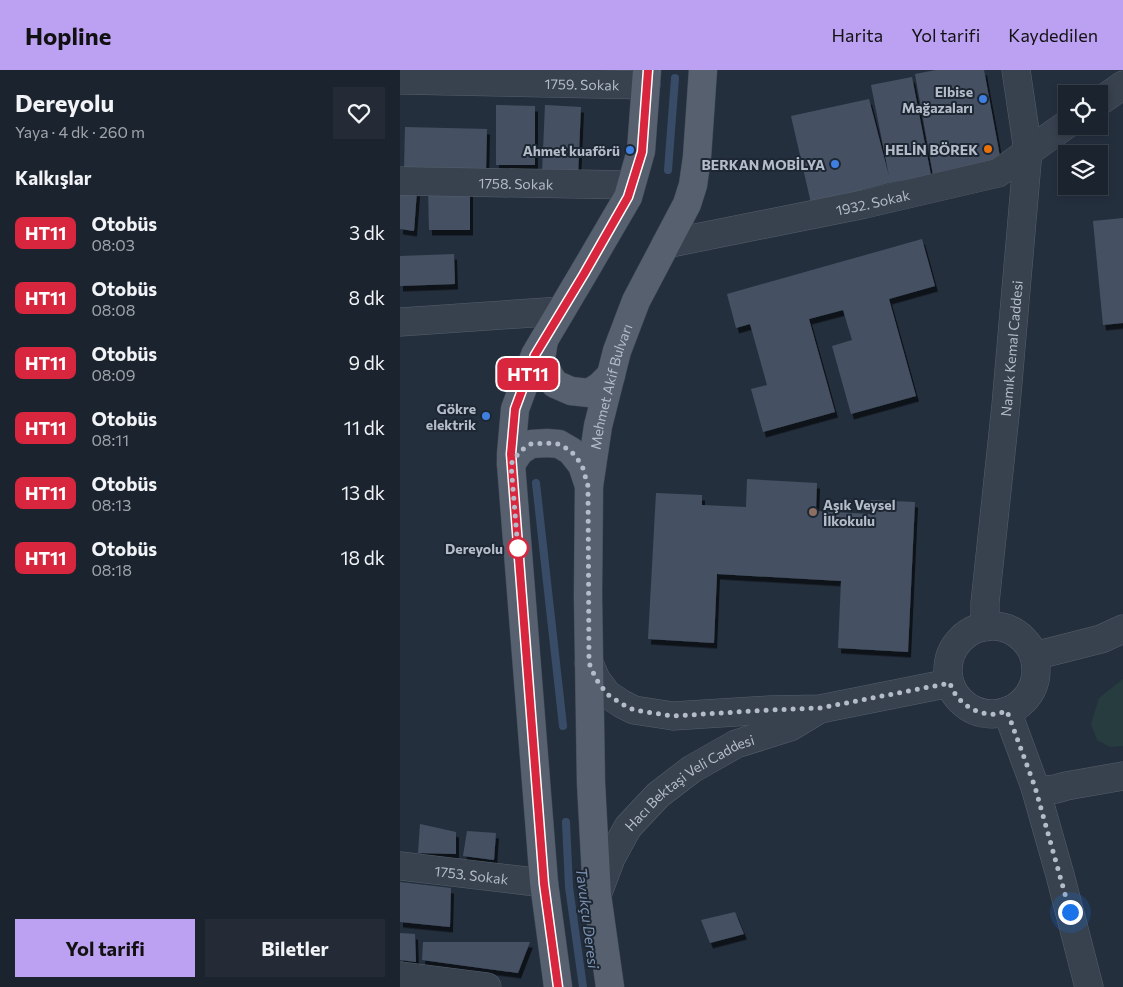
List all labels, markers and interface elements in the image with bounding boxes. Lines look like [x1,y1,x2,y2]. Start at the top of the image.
text: Hopline [25,21,111,50]
text: Harita [832,24,883,46]
text: Yol tarifi [911,24,980,46]
text: Kaydedilen [1008,24,1098,46]
street label: 1759. Sokak [544,74,620,93]
place label: Elbise Mağazaları [902,83,973,116]
map controls [1058,85,1108,195]
button: locate [1058,85,1108,135]
button: heart [333,87,385,139]
text: Dereyolu [15,88,114,117]
marker: Elbise Mağazaları [977,93,989,105]
text: Yaya · 4 dk · 260 m [15,122,145,141]
place label: HELİN BÖREK [885,141,978,158]
place label: Ahmet kuaförü [523,142,620,159]
marker: HELİN BÖREK [982,143,994,155]
marker: Ahmet kuaförü [624,144,636,156]
button: layers [1058,145,1108,195]
place label: BERKAN MOBİLYA [702,156,825,173]
marker: BERKAN MOBİLYA [829,158,841,170]
text: Kalkışlar [15,166,92,189]
street label: 1758. Sokak [478,174,554,192]
street label: 1932. Sokak [834,185,912,218]
text: Otobüs [91,212,157,235]
text: 3 dk [349,221,385,244]
text: HT11 [25,222,66,244]
text: 08:03 [91,235,135,254]
text: Otobüs [91,277,157,300]
street label: Namık Kemal Caddesi [996,280,1025,417]
text: 8 dk [349,286,385,309]
text: HT11 [25,287,66,309]
text: 08:08 [91,300,136,319]
street label: Mehmet Akif Bulvarı [586,321,635,451]
text: Otobüs [91,342,157,365]
text: 9 dk [349,351,385,374]
text: HT11 [25,352,66,374]
line badge: HT11 [493,358,563,390]
text: HT11 [507,363,549,385]
text: 08:09 [91,365,136,384]
place label: Gökre elektrik [426,400,476,433]
text: Otobüs [91,407,157,430]
marker: Gökre elektrik [480,410,492,422]
text: 11 dk [344,416,385,439]
text: HT11 [25,417,66,439]
text: 08:11 [91,430,129,449]
text: Otobüs [91,472,157,495]
text: 13 dk [341,481,385,504]
text: HT11 [25,482,66,504]
text: 08:13 [91,495,131,514]
place label: Aşık Veysel İlkokulu [823,496,896,529]
marker: Aşık Veysel İlkokulu [807,506,819,518]
text: Otobüs [91,537,157,560]
marker: Dereyolu [507,537,529,559]
place label: Dereyolu [445,540,503,557]
text: 18 dk [340,546,385,569]
text: HT11 [25,547,66,569]
text: 08:18 [91,560,132,579]
street label: Hacı Bektaşi Veli Caddesi [621,730,756,834]
street label: 1753. Sokak [434,862,510,887]
water label: Tavukçu Deresi [573,866,603,971]
your location [1058,900,1083,925]
button: Yol tarifi [15,919,195,977]
button: Biletler [205,919,385,977]

